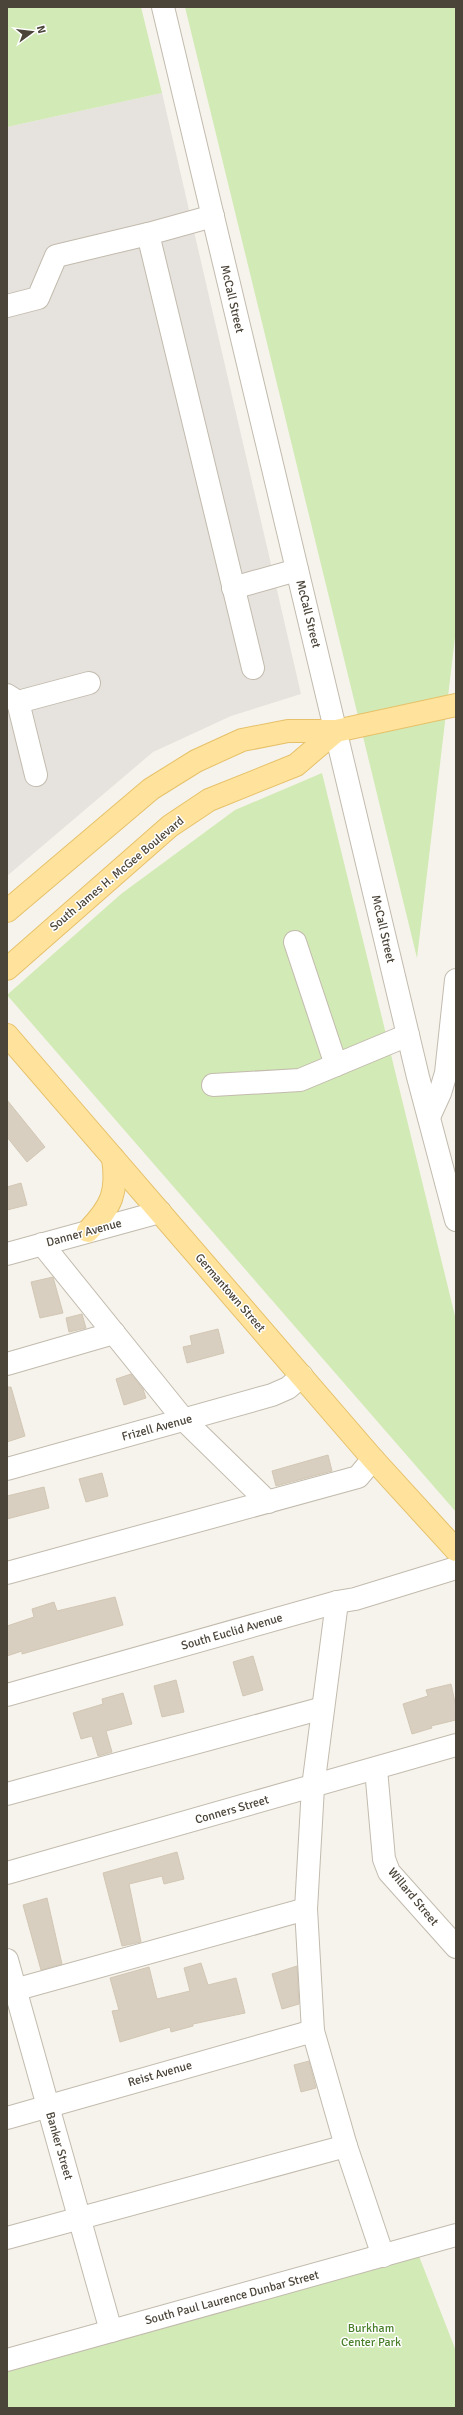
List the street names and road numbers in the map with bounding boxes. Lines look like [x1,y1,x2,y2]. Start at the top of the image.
street label: McCall Street [217,263,247,335]
street label: McCall Street [292,579,324,649]
street label: South James H. McGee Boulevard [47,813,187,935]
street label: McCall Street [368,893,398,965]
street label: Danner Avenue [45,1216,123,1250]
street label: Germantown Street [192,1250,268,1336]
street label: Frizell Avenue [120,1411,194,1445]
street label: South Euclid Avenue [179,1610,285,1654]
street label: Conners Street [193,1792,271,1828]
street label: Willard Street [384,1865,442,1929]
street label: Reist Avenue [126,2058,194,2090]
street label: Banker Street [42,2110,76,2182]
street label: South Paul Laurence Dunbar Street [143,2268,321,2328]

